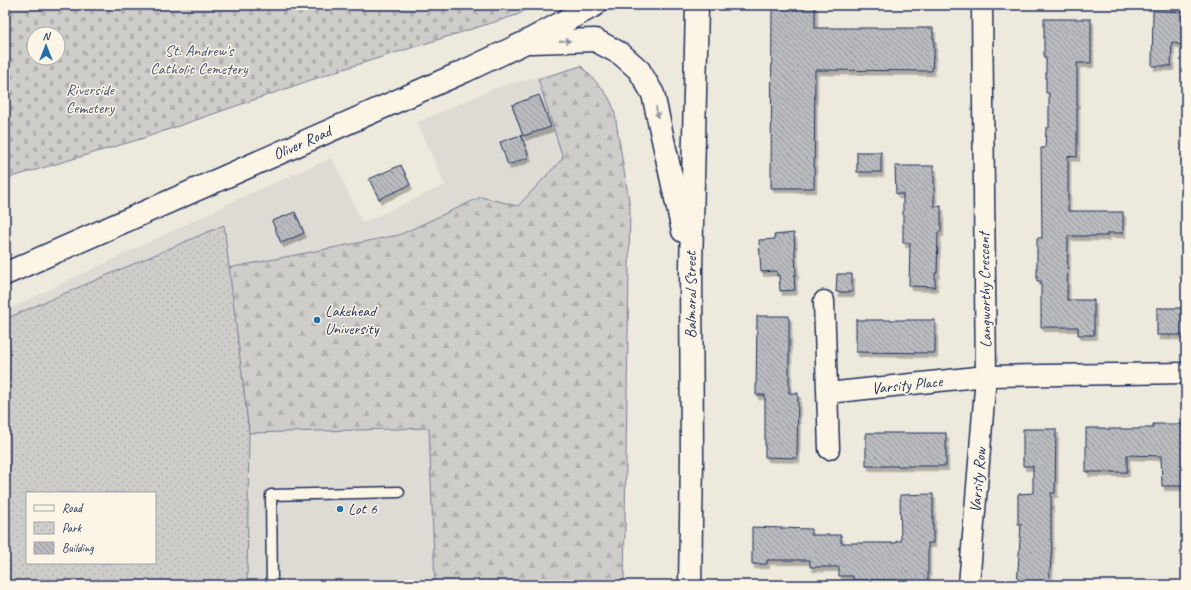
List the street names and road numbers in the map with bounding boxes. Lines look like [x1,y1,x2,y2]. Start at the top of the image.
street label: Oliver Road [270,120,337,165]
street label: Langworthy Crescent [974,229,996,348]
street label: Balmoral Street [681,250,701,338]
street label: Varsity Place [871,371,945,399]
street label: Varsity Row [965,445,991,513]

